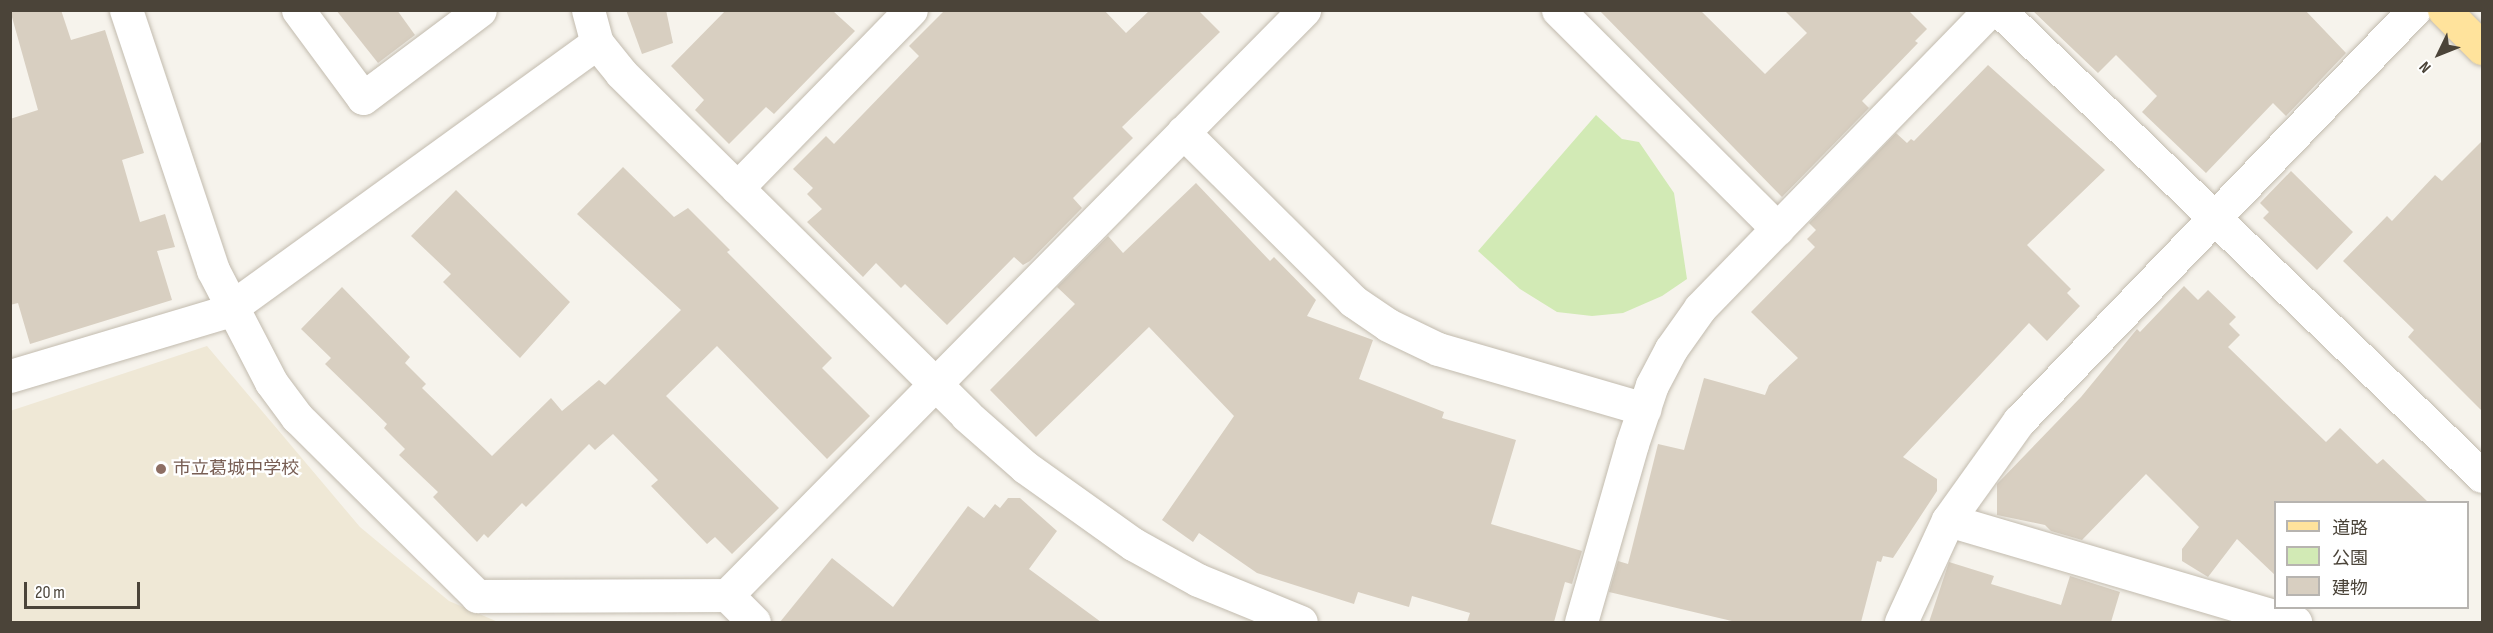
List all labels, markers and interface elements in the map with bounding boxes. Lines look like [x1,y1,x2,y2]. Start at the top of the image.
north arrow [2409,24,2469,84]
text: N [2416,57,2435,76]
place label: 市立葛城中学校 [173,458,299,480]
marker: 市立葛城中学校 [154,462,168,476]
legend [2274,501,2469,609]
text: 道路 [2332,518,2368,539]
text: 公園 [2332,548,2368,569]
scale bar [27,570,142,608]
text: 建物 [2332,578,2368,599]
text: 20 m [35,582,65,603]

